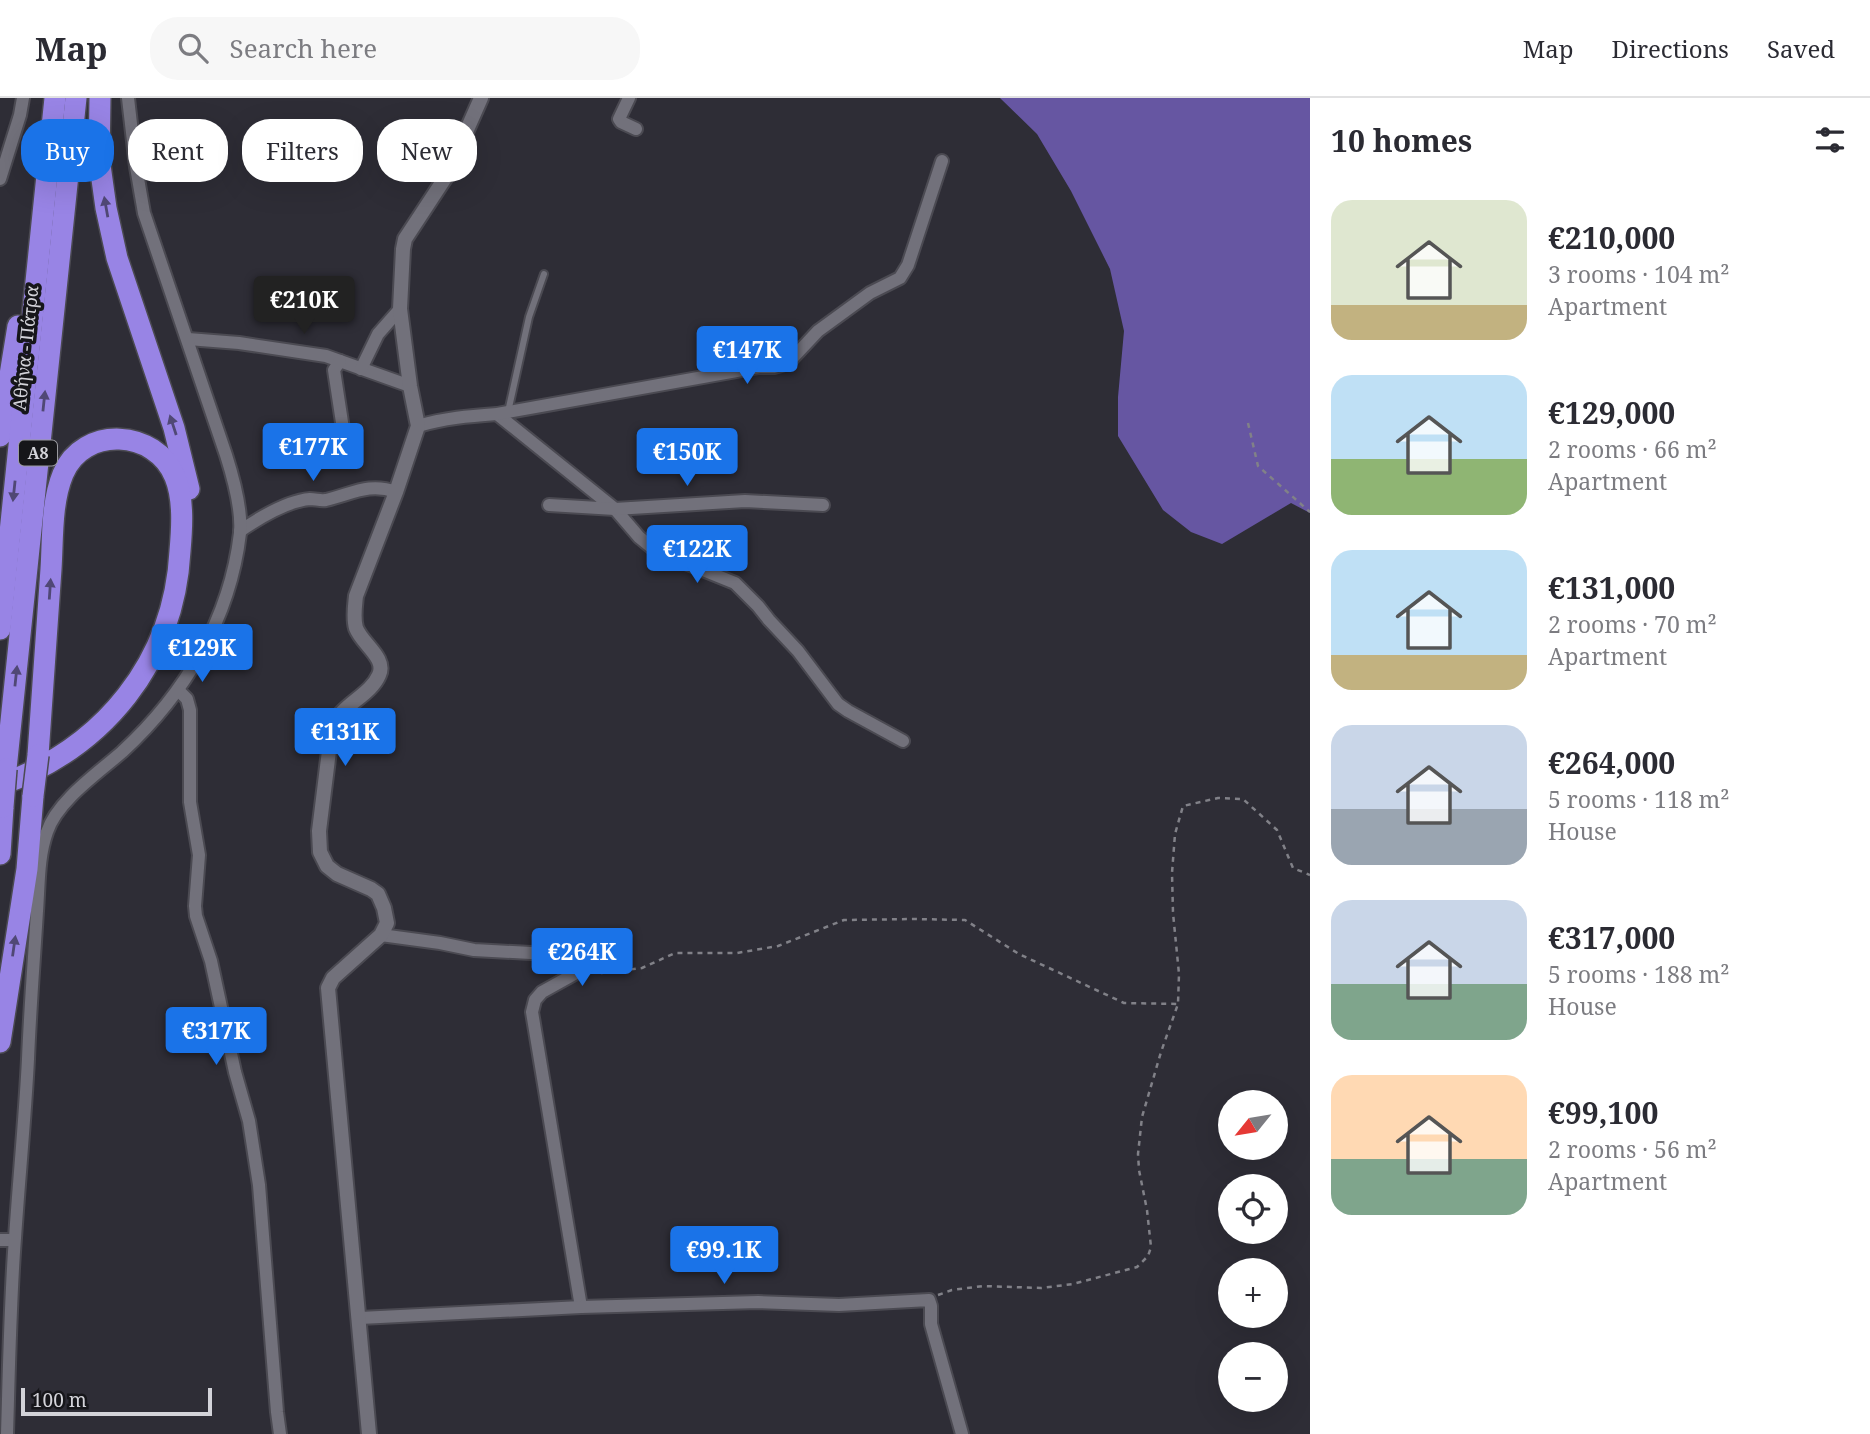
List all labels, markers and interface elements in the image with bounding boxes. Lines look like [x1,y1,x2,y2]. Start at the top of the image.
search box [150,17,640,80]
text: Map [35,26,108,71]
icon: search [174,29,212,67]
text: Search here [230,30,377,66]
text: Map [1523,32,1574,65]
text: Directions [1612,32,1729,65]
text: Saved [1767,32,1835,65]
chip: Buy [21,119,114,182]
chip: Rent [128,119,228,182]
chip: Filters [242,119,363,182]
chip: New [377,119,477,182]
text: 10 homes [1331,120,1472,161]
icon: filters [1811,121,1849,159]
one-way arrow [100,196,111,218]
text: €210,000 [1548,217,1675,258]
icon: home [1387,228,1471,312]
text: 3 rooms · 104 m² [1548,258,1730,290]
pin: €210K [255,276,353,336]
text: €210K [270,283,338,315]
street label: Αθήνα - Πάτρα [7,284,44,411]
text: Apartment [1548,290,1667,322]
pin: €147K [698,327,796,386]
text: €147K [713,333,781,365]
one-way arrow [39,390,50,412]
text: €129,000 [1548,392,1675,433]
icon: home [1387,403,1471,487]
one-way arrow [167,414,178,435]
pin: €177K [264,424,362,483]
pin: €150K [638,428,736,488]
text: €177K [279,430,347,462]
text: 2 rooms · 66 m² [1548,433,1717,465]
text: €150K [653,435,721,467]
road number: Α8 [19,440,57,466]
text: Apartment [1548,465,1667,497]
one-way arrow [8,480,19,502]
pin: €122K [648,526,746,585]
text: €122K [663,532,731,564]
text: €131,000 [1548,567,1675,608]
one-way arrow [45,578,56,600]
icon: home [1387,578,1471,662]
text: 2 rooms · 70 m² [1548,608,1717,640]
pin: €129K [153,624,251,684]
text: €129K [168,631,236,663]
text: Apartment [1548,640,1667,672]
one-way arrow [10,665,21,687]
pin: €131K [296,708,394,768]
text: €131K [311,715,379,747]
text: €264,000 [1548,742,1675,783]
icon: home [1387,753,1471,837]
text: 5 rooms · 118 m² [1548,783,1730,815]
text: House [1548,815,1617,847]
text: €317,000 [1548,917,1675,958]
pin: €264K [533,928,631,988]
icon: home [1387,928,1471,1012]
one-way arrow [9,935,20,957]
text: €264K [548,935,616,967]
text: 5 rooms · 188 m² [1548,958,1730,990]
text: House [1548,990,1617,1022]
pin: €317K [167,1007,265,1067]
text: €317K [182,1014,250,1046]
north arrow [1218,1090,1288,1160]
map controls [1218,1090,1288,1412]
text: €99,100 [1548,1092,1658,1133]
icon: home [1387,1103,1471,1187]
text: 2 rooms · 56 m² [1548,1133,1717,1165]
text: Apartment [1548,1165,1667,1197]
button: locate [1218,1174,1288,1244]
pin: €99.1K [667,1226,781,1286]
text: €99.1K [686,1233,762,1265]
button: + [1218,1258,1288,1328]
button: − [1218,1342,1288,1412]
scale bar [21,1385,212,1417]
text: 100 m [32,1387,87,1413]

